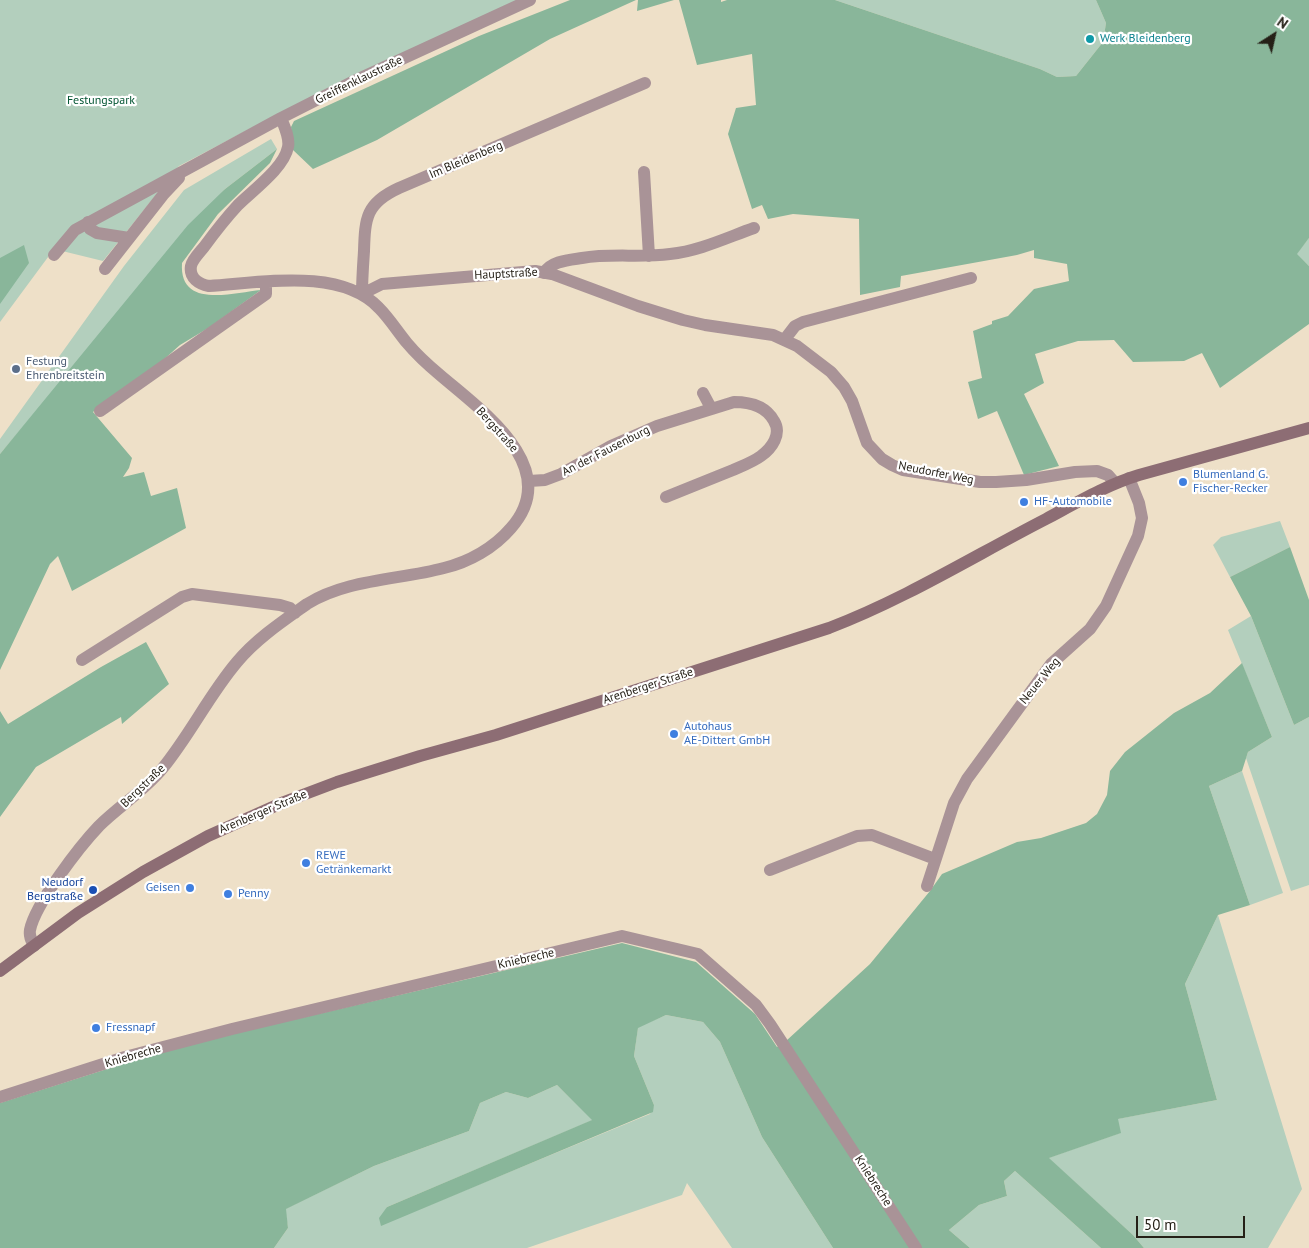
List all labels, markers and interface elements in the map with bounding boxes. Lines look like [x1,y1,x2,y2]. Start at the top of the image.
north arrow [1249,10,1299,60]
text: N [1274,13,1292,33]
place label: Werk Bleidenberg [1100,32,1191,46]
marker: Werk Bleidenberg [1084,33,1096,45]
street label: Greiffenklaustraße [313,53,405,107]
park label: Festungspark [67,94,135,108]
street label: Im Bleidenberg [427,138,505,182]
street label: Hauptstraße [474,265,538,283]
place label: Festung Ehrenbreitstein [26,355,105,383]
marker: Festung Ehrenbreitstein [10,363,22,375]
street label: Bergstraße [473,404,521,456]
street label: An der Fausenburg [560,423,652,479]
street label: Neudorfer Weg [897,459,975,487]
place label: Blumenland G. Fischer-Recker [1193,468,1268,496]
marker: Blumenland G. Fischer-Recker [1177,476,1189,488]
place label: HF-Automobile [1034,495,1112,509]
marker: HF-Automobile [1018,496,1030,508]
street label: Neuer Weg [1017,655,1063,707]
street label: Arenberger Straße [601,665,695,707]
place label: Autohaus AE-Dittert GmbH [684,720,770,748]
marker: Autohaus AE-Dittert GmbH [668,728,680,740]
street label: Bergstraße [118,761,168,811]
street label: Arenberger Straße [217,787,309,837]
place label: REWE Getränkemarkt [316,849,391,877]
marker: REWE Getränkemarkt [300,857,312,869]
place label: Neudorf Bergstraße [27,876,83,904]
place label: Geisen [146,881,180,895]
marker: Geisen [184,882,196,894]
marker: Neudorf Bergstraße [87,884,99,896]
place label: Penny [238,887,269,901]
marker: Penny [222,888,234,900]
street label: Kniebreche [496,946,556,972]
place label: Fressnapf [106,1021,155,1035]
marker: Fressnapf [90,1022,102,1034]
street label: Kniebreche [103,1041,163,1071]
street label: Kniebreche [851,1153,895,1209]
scale bar [1139,1206,1248,1238]
text: 50 m [1144,1215,1177,1234]

